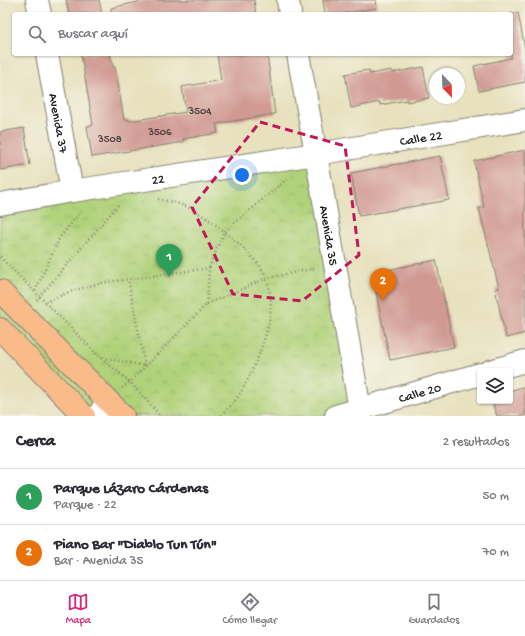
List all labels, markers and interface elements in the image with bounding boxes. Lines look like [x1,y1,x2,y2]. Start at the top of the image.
search box [12,12,513,56]
icon: search [26,23,48,45]
text: Buscar aquí [58,25,128,43]
north arrow [429,68,465,104]
street label: Avenida 37 [44,92,70,156]
house number: 3504 [188,106,212,118]
house number: 3506 [147,127,172,139]
street label: Calle 22 [399,129,444,150]
house number: 3508 [97,134,122,146]
your location [232,165,252,185]
street label: 22 [151,172,166,189]
street label: Avenida 35 [315,204,340,267]
pin: 1 [156,244,182,277]
pin: 2 [370,268,396,301]
map controls [477,368,513,404]
button: layers [477,368,513,404]
street label: Calle 20 [397,381,444,407]
text: Cerca [16,432,55,452]
text: 2 resultados [443,435,509,450]
text: Parque Lázaro Cárdenas [54,480,208,498]
text: 1 [26,489,32,504]
text: 50 m [482,489,509,504]
text: Parque · 22 [54,498,117,513]
text: Piano Bar "Diablo Tun Tún" [54,536,217,554]
text: 2 [26,545,32,560]
text: 70 m [483,545,509,560]
text: Bar · Avenida 35 [54,554,143,569]
tab: Mapa [66,591,91,627]
tab: Cómo llegar [222,591,277,627]
tab: Guardados [408,591,459,627]

